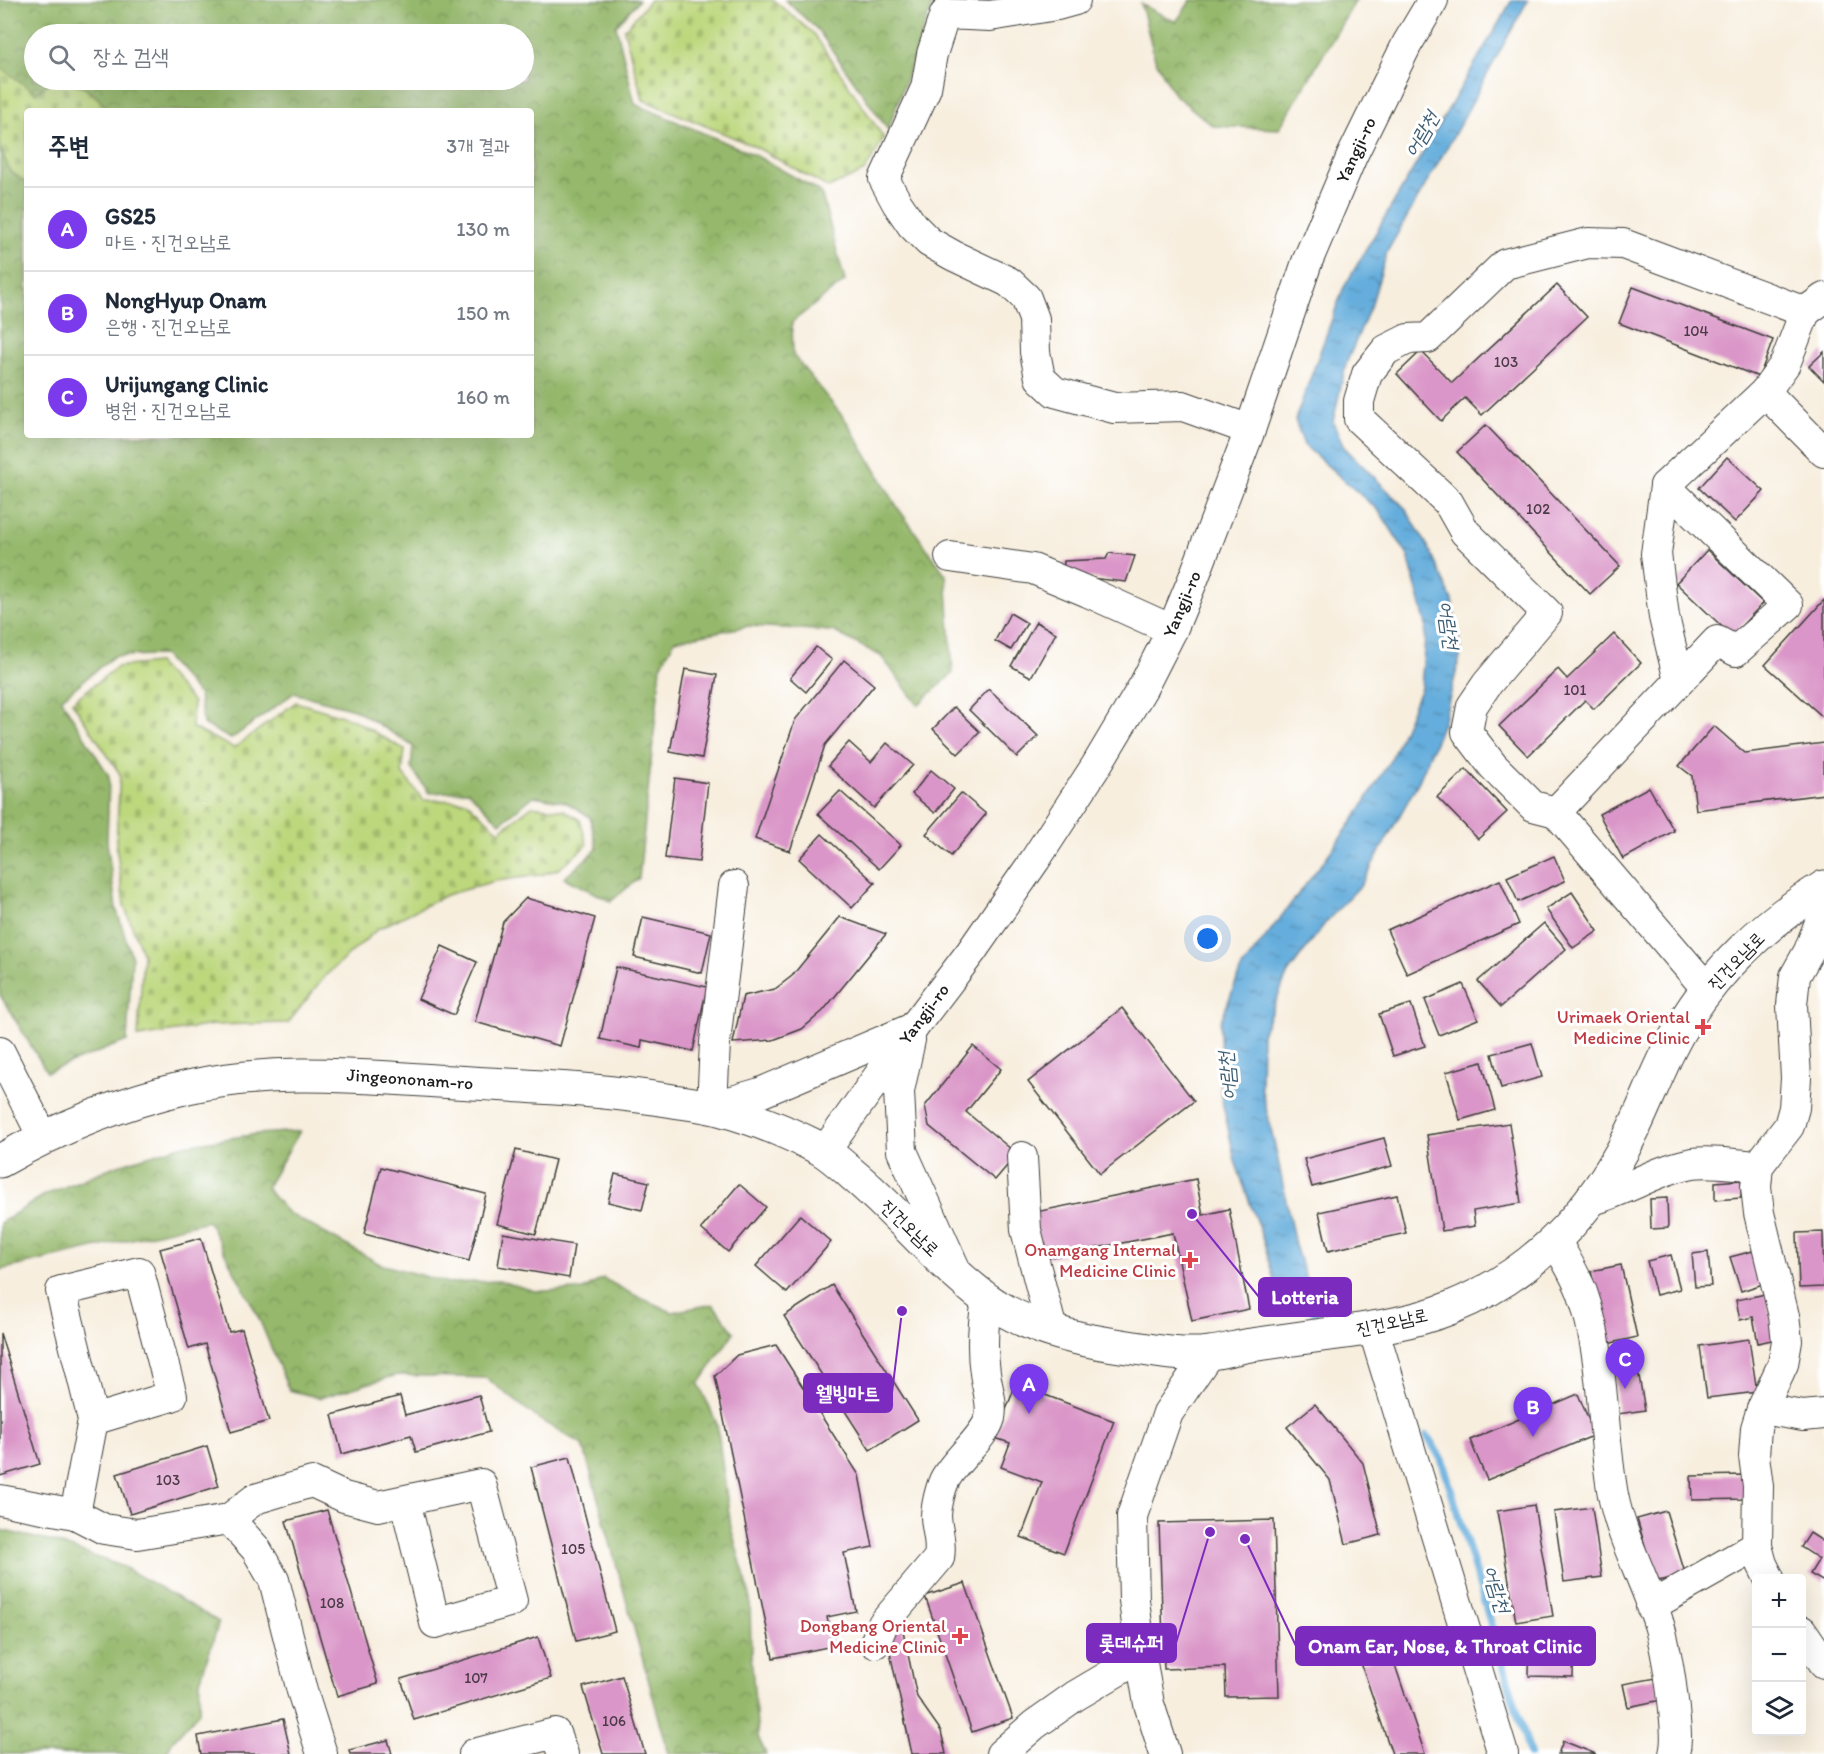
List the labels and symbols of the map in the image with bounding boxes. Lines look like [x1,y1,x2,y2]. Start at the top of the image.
water label: 어람천 [1399,105,1444,161]
street label: Yangji-ro [1331,114,1381,186]
house number: 104 [1683,322,1709,340]
house number: 103 [1494,353,1518,371]
house number: 102 [1526,500,1550,518]
street label: Yangji-ro [1158,567,1206,641]
water label: 어람천 [1434,599,1465,652]
house number: 101 [1563,681,1587,699]
your location [1193,924,1222,953]
street label: 진건오남로 [1703,927,1769,995]
street label: Yangji-ro [894,979,954,1049]
place label: Urimaek Oriental Medicine Clinic [1557,1006,1690,1049]
marker: Urimaek Oriental Medicine Clinic [1694,1018,1712,1036]
water label: 어람천 [1213,1049,1241,1101]
street label: Jingeononam-ro [346,1064,474,1094]
street label: 진건오남로 [876,1195,944,1261]
place label: Onamgang Internal Medicine Clinic [1024,1239,1176,1282]
marker: Onamgang Internal Medicine Clinic [1181,1251,1199,1269]
callout: Lotteria [1259,1278,1351,1316]
text: Lotteria [1271,1285,1339,1309]
street label: 진건오남로 [1354,1304,1430,1340]
pin: C [1606,1340,1644,1389]
pin: A [1010,1364,1048,1414]
callout: 웰빙마트 [804,1374,892,1412]
text: 웰빙마트 [816,1381,880,1405]
pin: B [1514,1388,1552,1437]
house number: 103 [156,1471,180,1489]
house number: 105 [561,1540,585,1558]
water label: 어람천 [1478,1562,1516,1617]
house number: 108 [320,1594,344,1612]
place label: Dongbang Oriental Medicine Clinic [800,1615,946,1658]
callout: 롯데슈퍼 [1087,1624,1176,1662]
marker: Dongbang Oriental Medicine Clinic [951,1627,969,1645]
callout: Onam Ear, Nose, & Throat Clinic [1296,1627,1595,1665]
text: 롯데슈퍼 [1099,1631,1163,1655]
text: Onam Ear, Nose, & Throat Clinic [1308,1634,1583,1658]
house number: 107 [464,1669,488,1687]
house number: 106 [602,1712,626,1730]

